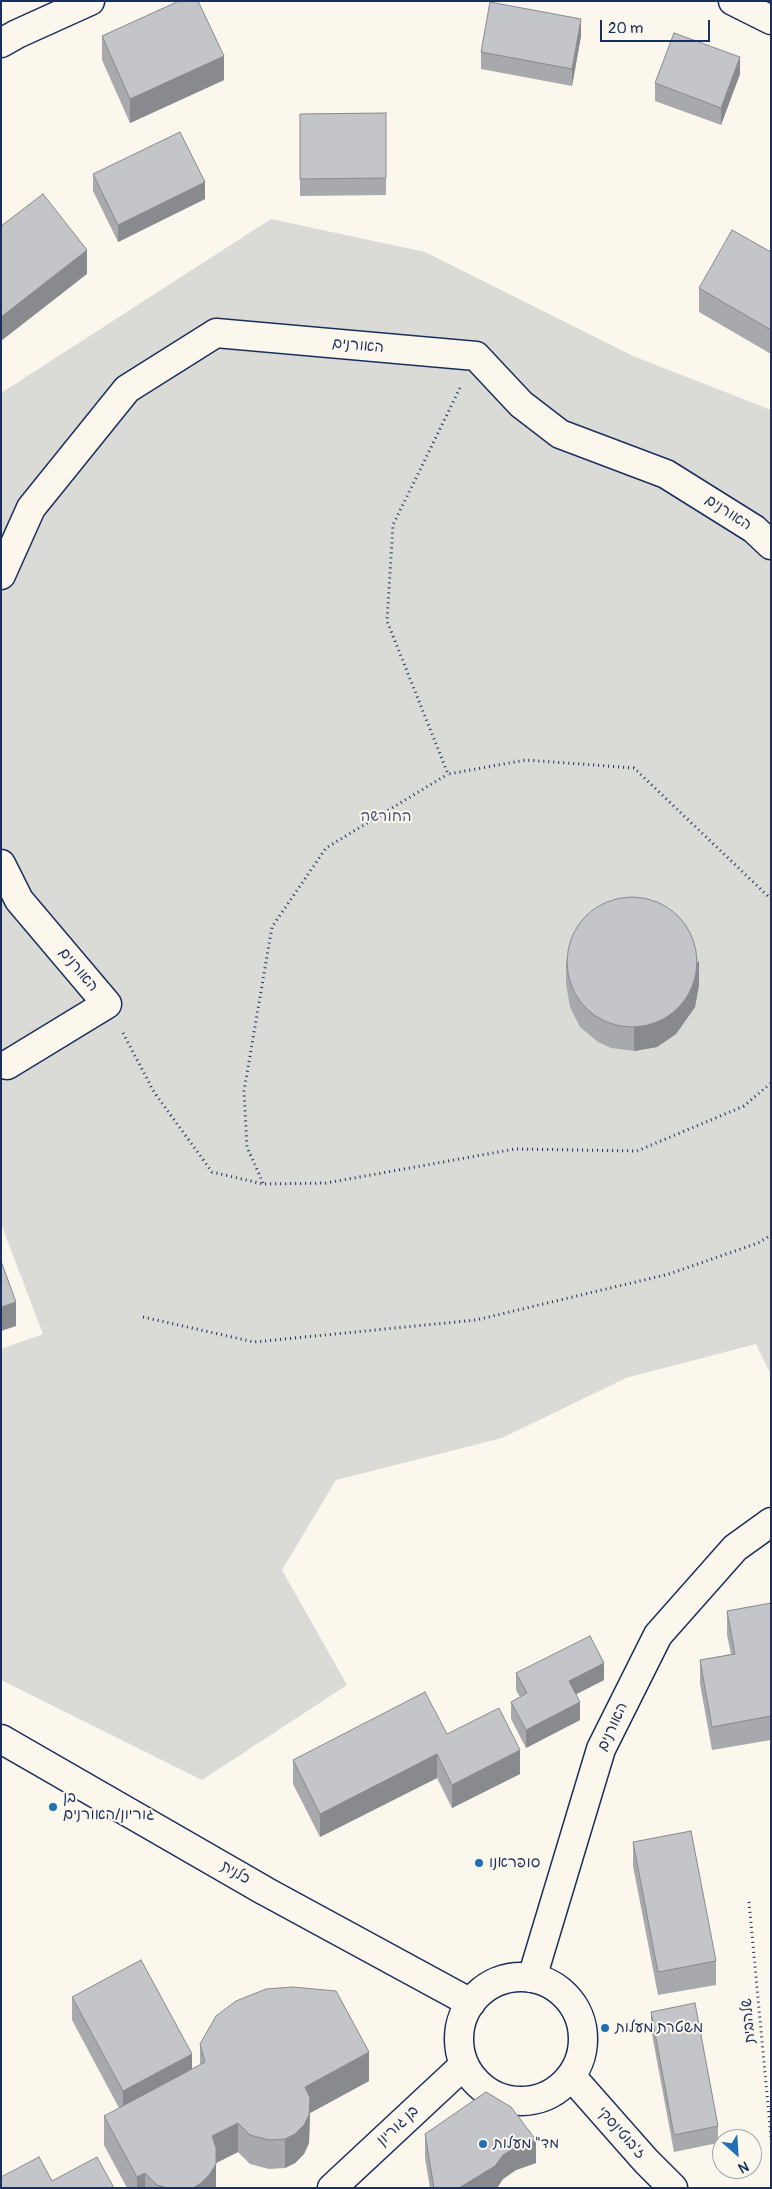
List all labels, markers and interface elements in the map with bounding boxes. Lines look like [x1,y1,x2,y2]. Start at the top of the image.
scale bar [602,10,712,42]
text: 20 m [608,19,643,38]
street label: האורנים [331,335,385,357]
street label: האורנים [701,491,755,535]
park label: החורשה [360,808,412,826]
street label: האורנים [54,944,102,996]
street label: האורנים [594,1700,632,1754]
place label: בן גוריון/האורנים [63,1789,154,1824]
marker: בן גוריון/האורנים [47,1801,59,1813]
place label: סופראנו [489,1854,540,1872]
street label: כלנית [217,1857,253,1889]
marker: סופראנו [473,1857,485,1869]
street label: שלהבית [738,1998,760,2044]
place label: משטרת מעלות [615,2019,703,2037]
marker: משטרת מעלות [599,2022,611,2034]
street label: בן גוריון [373,2102,423,2150]
street label: ז'בוטינסקי [593,2103,649,2163]
north arrow [712,2129,762,2179]
place label: מד" מעלות [493,2135,559,2153]
marker: מד" מעלות [477,2138,489,2150]
text: N [735,2157,751,2177]

